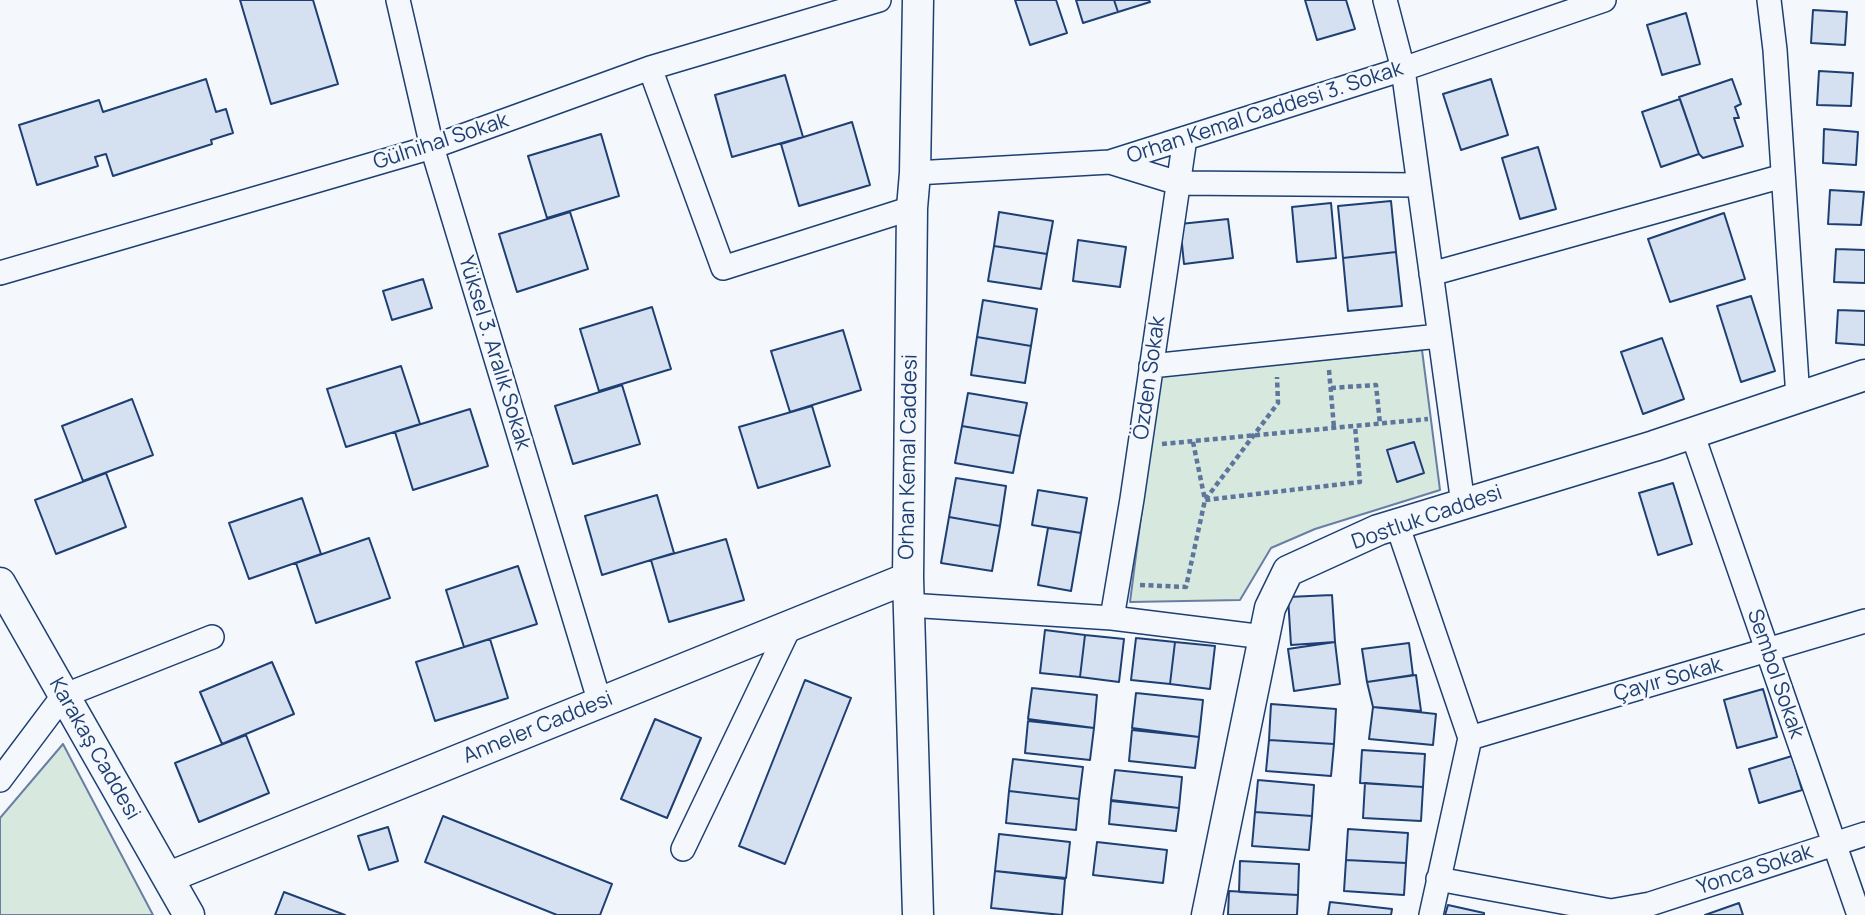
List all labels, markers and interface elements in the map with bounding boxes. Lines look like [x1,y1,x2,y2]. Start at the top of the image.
street label: Orhan Kemal Caddesi 3. Sokak [1124,56,1406,170]
street label: Gülnihal Sokak [370,108,512,176]
street label: Yüksel 3. Aralık Sokak [452,253,536,453]
street label: Özden Sokak [1129,315,1171,441]
street label: Orhan Kemal Caddesi [895,354,923,560]
street label: Dostluk Caddesi [1348,480,1506,556]
street label: Sembol Sokak [1741,606,1809,742]
street label: Çayır Sokak [1611,652,1725,708]
street label: Karakaş Caddesi [43,673,145,825]
street label: Anneler Caddesi [459,687,617,769]
street label: Yonca Sokak [1694,839,1816,901]

